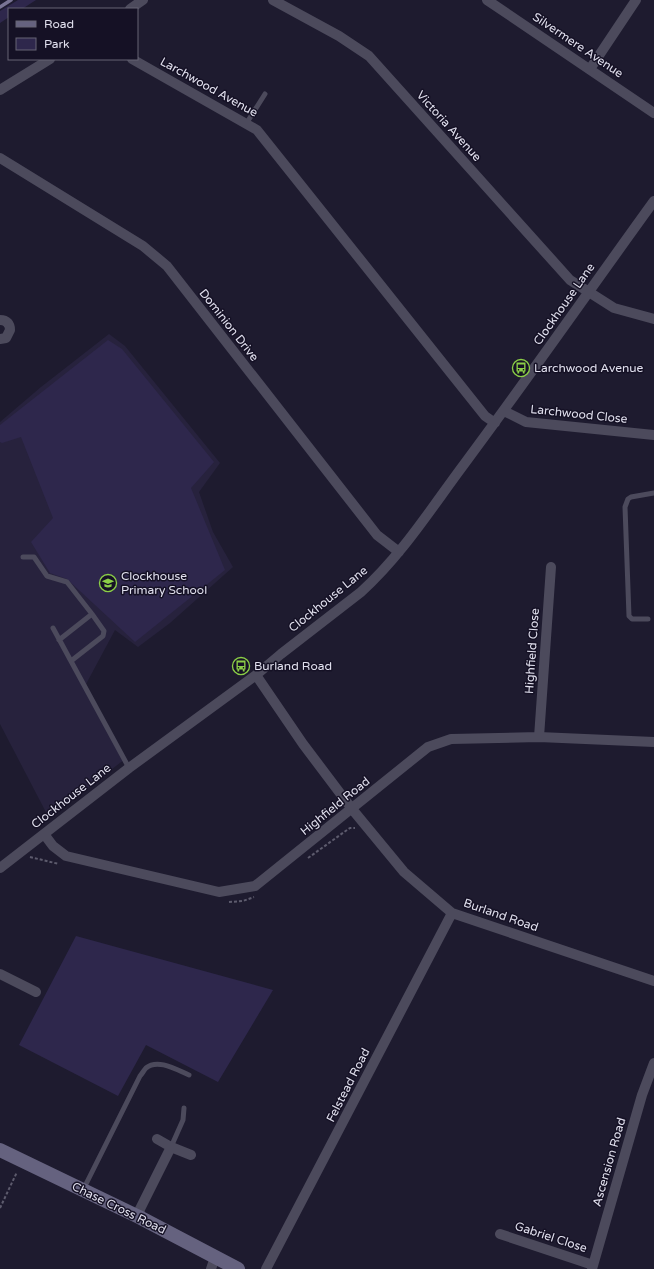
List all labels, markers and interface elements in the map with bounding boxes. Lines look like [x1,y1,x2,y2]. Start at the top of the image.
legend [8,8,138,60]
street label: Silvermere Avenue [530,10,626,81]
text: Road [44,17,74,31]
text: Park [44,37,70,51]
street label: Larchwood Avenue [158,54,260,120]
street label: Victoria Avenue [414,88,484,164]
street label: Clockhouse Lane [530,260,598,348]
street label: Dominion Drive [196,286,262,364]
bus stop icon: Larchwood Avenue [511,358,531,378]
place label: Larchwood Avenue [534,361,644,375]
street label: Larchwood Close [530,402,628,426]
street label: Clockhouse Lane [286,563,370,635]
place label: Clockhouse Primary School [121,569,207,597]
school or university icon: Clockhouse Primary School [98,573,118,593]
street label: Highfield Close [522,607,542,694]
bus stop icon: Burland Road [231,656,251,676]
place label: Burland Road [254,659,332,673]
street label: Clockhouse Lane [29,761,114,831]
street label: Highfield Road [298,774,372,838]
street label: Burland Road [462,896,540,934]
street label: Felstead Road [323,1046,373,1124]
street label: Ascension Road [590,1116,628,1208]
street label: Chase Cross Road [70,1179,168,1237]
street label: Gabriel Close [513,1219,589,1255]

